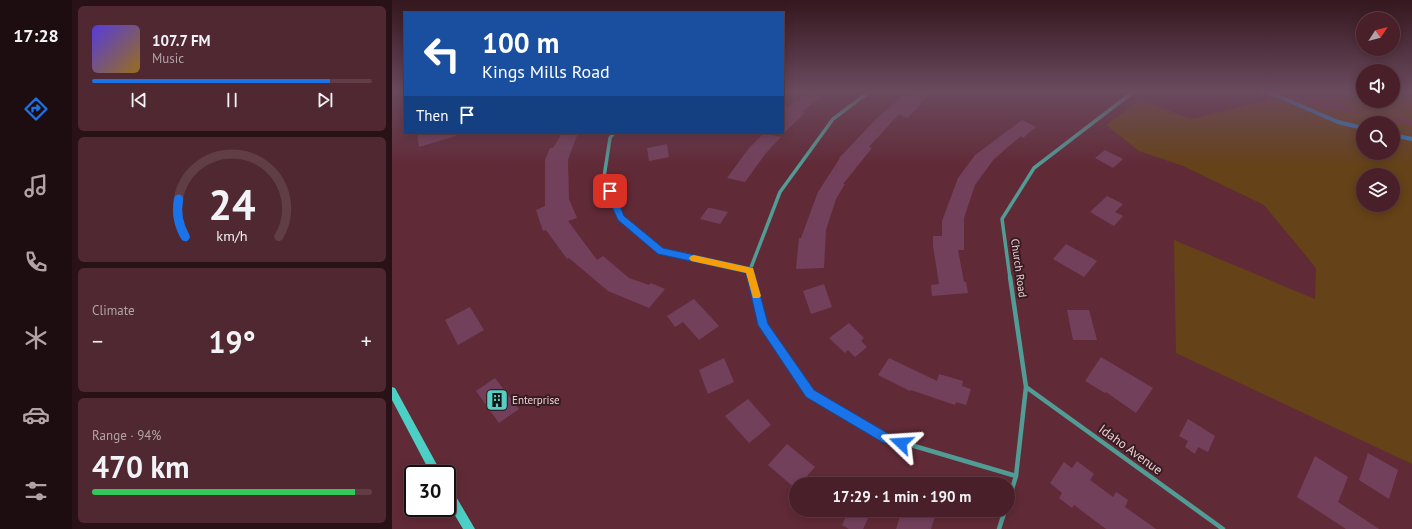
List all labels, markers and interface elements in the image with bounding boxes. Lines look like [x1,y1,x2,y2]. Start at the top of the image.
north arrow [1356,12,1400,56]
map controls [1356,12,1400,212]
text: 17:28 [13,24,59,47]
text: 100 m [482,24,559,61]
icon: left [416,28,468,80]
text: 107.7 FM [152,31,211,50]
text: Music [152,50,184,67]
text: Kings Mills Road [482,60,610,83]
button: sound [1356,64,1400,108]
icon: previous [128,89,150,111]
icon: pause [221,89,243,111]
icon: next [314,89,336,111]
icon: directions [22,95,50,123]
icon: arrive [456,104,478,126]
text: Then [416,106,448,125]
button: search [1356,116,1400,160]
button: layers [1356,168,1400,212]
icon: music [22,172,50,200]
pin [593,174,627,208]
text: 24 [208,178,256,231]
icon: arrive [599,180,621,202]
text: km/h [216,226,248,245]
street label: Church Road [1008,238,1030,298]
icon: phone [22,248,50,276]
text: Climate [92,302,135,319]
text: 19° [208,322,256,361]
icon: climate [22,324,50,352]
text: − [92,327,103,355]
text: + [361,327,372,355]
building icon: Enterprise [484,387,510,413]
place label: Enterprise [512,393,560,407]
icon: car [22,401,50,429]
street label: Idaho Avenue [1095,420,1166,478]
position arrow [880,422,922,464]
text: Range · 94% [92,427,161,444]
text: 470 km [92,447,190,486]
speed limit sign: 30 [404,465,456,517]
icon: filters [22,477,50,505]
text: 17:29 · 1 min · 190 m [833,487,971,506]

